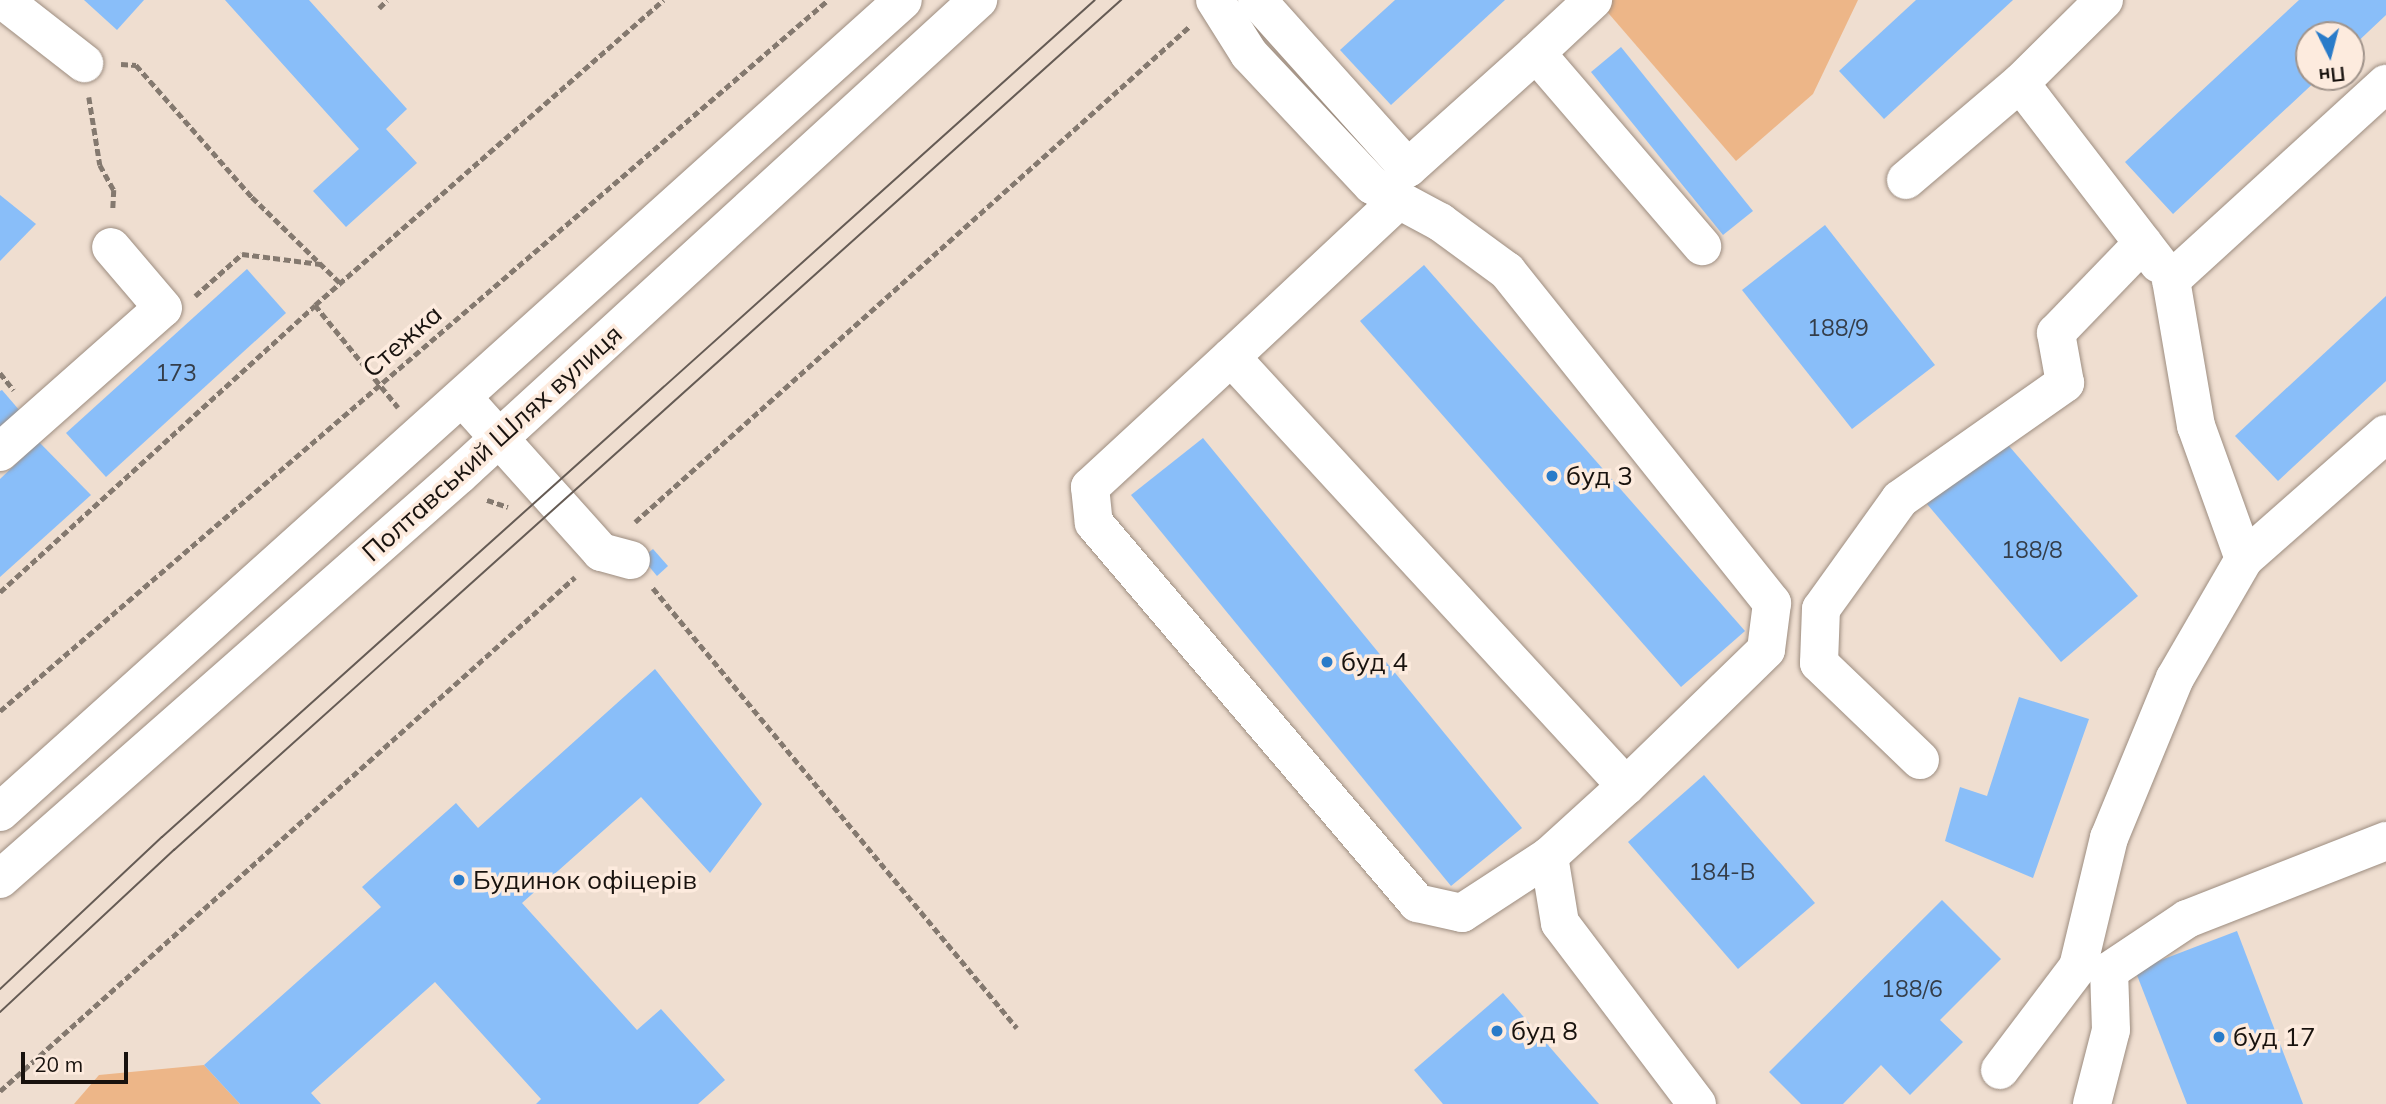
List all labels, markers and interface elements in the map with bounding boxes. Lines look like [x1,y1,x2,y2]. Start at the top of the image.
north arrow [2295,21,2365,91]
text: Пн [2318,62,2346,88]
street label: Стежка [356,298,448,384]
house number: 188/9 [1807,314,1869,342]
street label: Полтавський Шлях вулиця [356,318,628,568]
house number: 173 [155,359,197,387]
place label: буд 3 [1566,460,1633,492]
marker: буд 3 [1544,468,1560,484]
house number: 188/8 [2001,536,2063,564]
place label: буд 4 [1341,646,1408,678]
marker: буд 4 [1319,654,1335,670]
house number: 184-В [1689,858,1755,886]
place label: Будинок офіцерів [473,864,697,896]
marker: Будинок офіцерів [451,872,467,888]
house number: 188/6 [1881,975,1943,1003]
place label: буд 8 [1511,1015,1578,1047]
place label: буд 17 [2233,1021,2316,1053]
marker: буд 8 [1489,1023,1505,1039]
marker: буд 17 [2211,1029,2227,1045]
scale bar [24,1038,131,1082]
text: 20 m [34,1051,83,1077]

